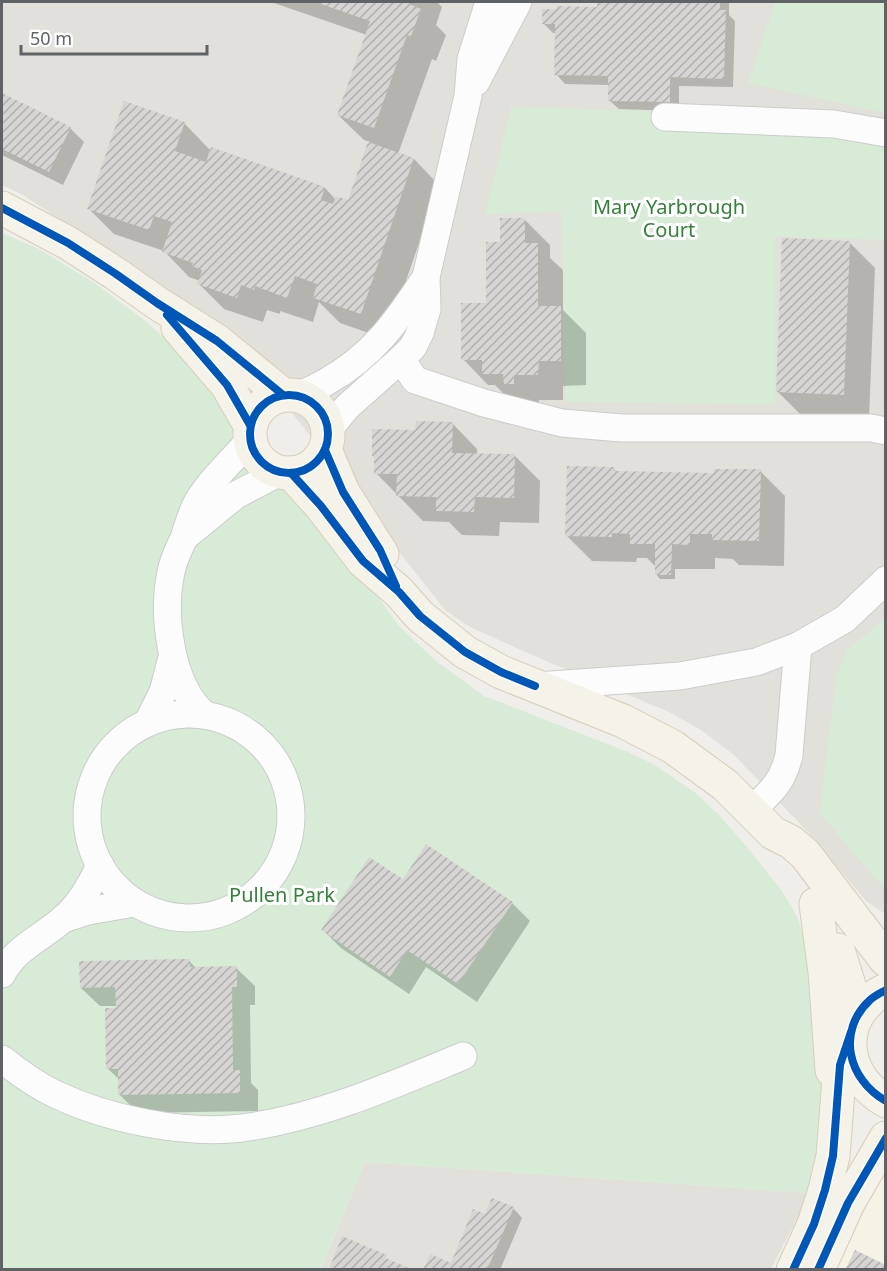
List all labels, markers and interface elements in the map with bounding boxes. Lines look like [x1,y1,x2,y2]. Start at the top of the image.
scale bar [21,18,207,56]
text: 50 m [30,26,72,50]
park label: Mary Yarbrough Court [593,193,745,243]
park label: Pullen Park [229,881,335,908]

